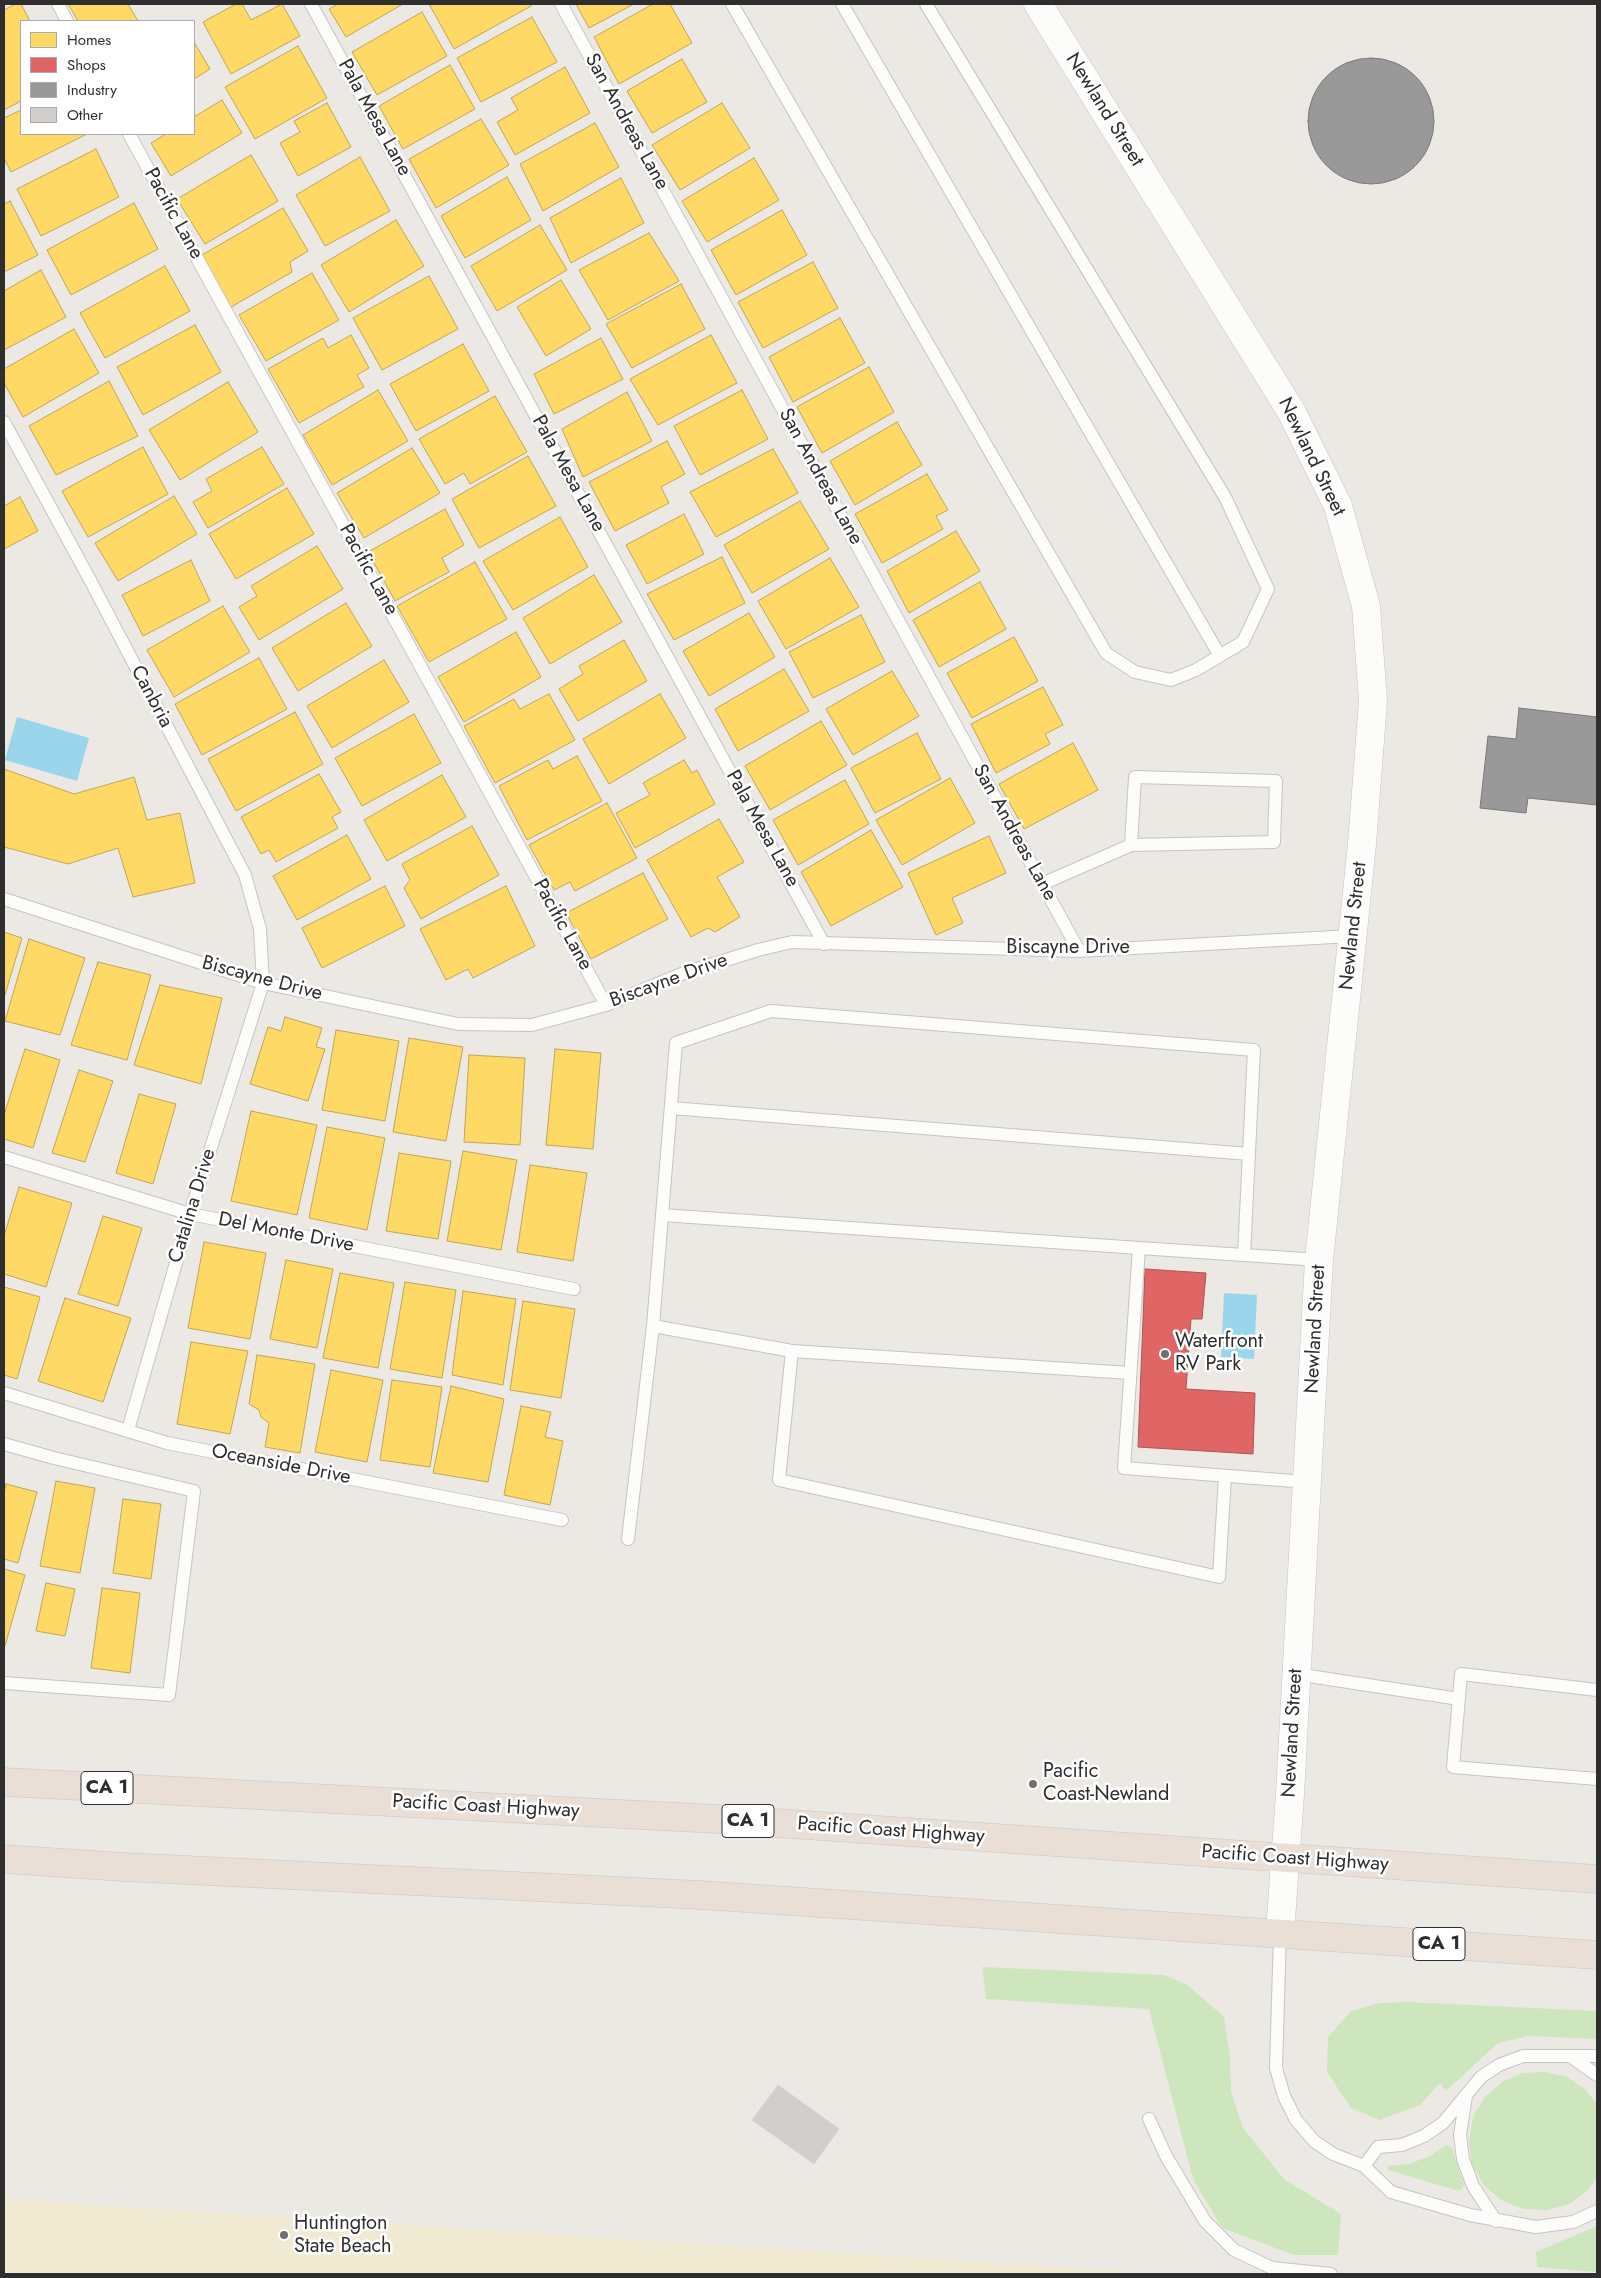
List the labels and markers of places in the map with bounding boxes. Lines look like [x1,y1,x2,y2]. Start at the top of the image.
place label: Waterfront RV Park [1175,1330,1263,1377]
marker: Waterfront RV Park [1159,1348,1171,1360]
place label: Pacific Coast-Newland [1043,1760,1170,1807]
marker: Pacific Coast-Newland [1027,1778,1039,1790]
place label: Huntington State Beach [294,2212,392,2259]
marker: Huntington State Beach [278,2229,290,2241]

